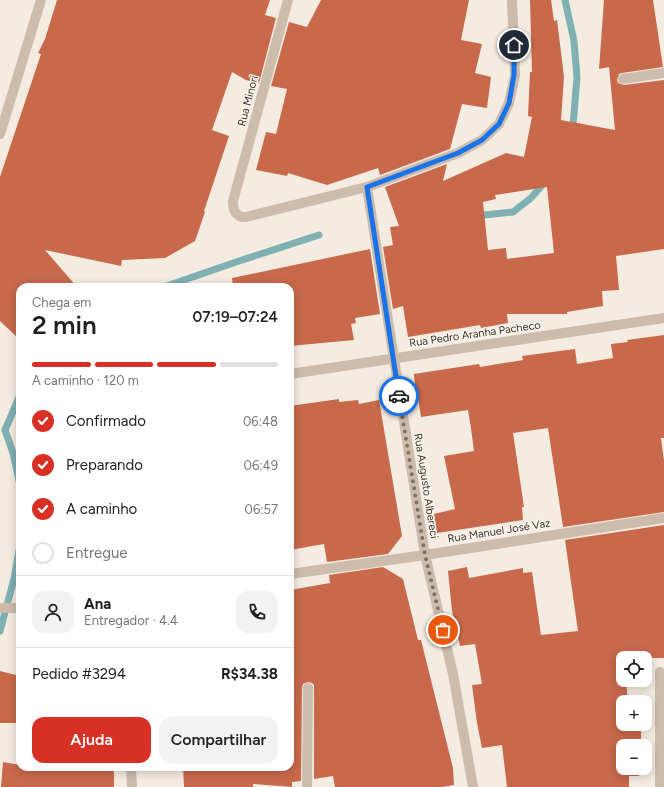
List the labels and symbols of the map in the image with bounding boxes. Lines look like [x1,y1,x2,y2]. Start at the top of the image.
pin [497,28,531,62]
street label: Rua Minori [235,74,261,128]
street label: Rua Pedro Aranha Pacheco [408,318,542,350]
courier [379,376,419,416]
street label: Rua Augusto Albereci [411,432,441,540]
street label: Rua Manuel José Vaz [447,516,551,546]
pin [426,613,460,647]

